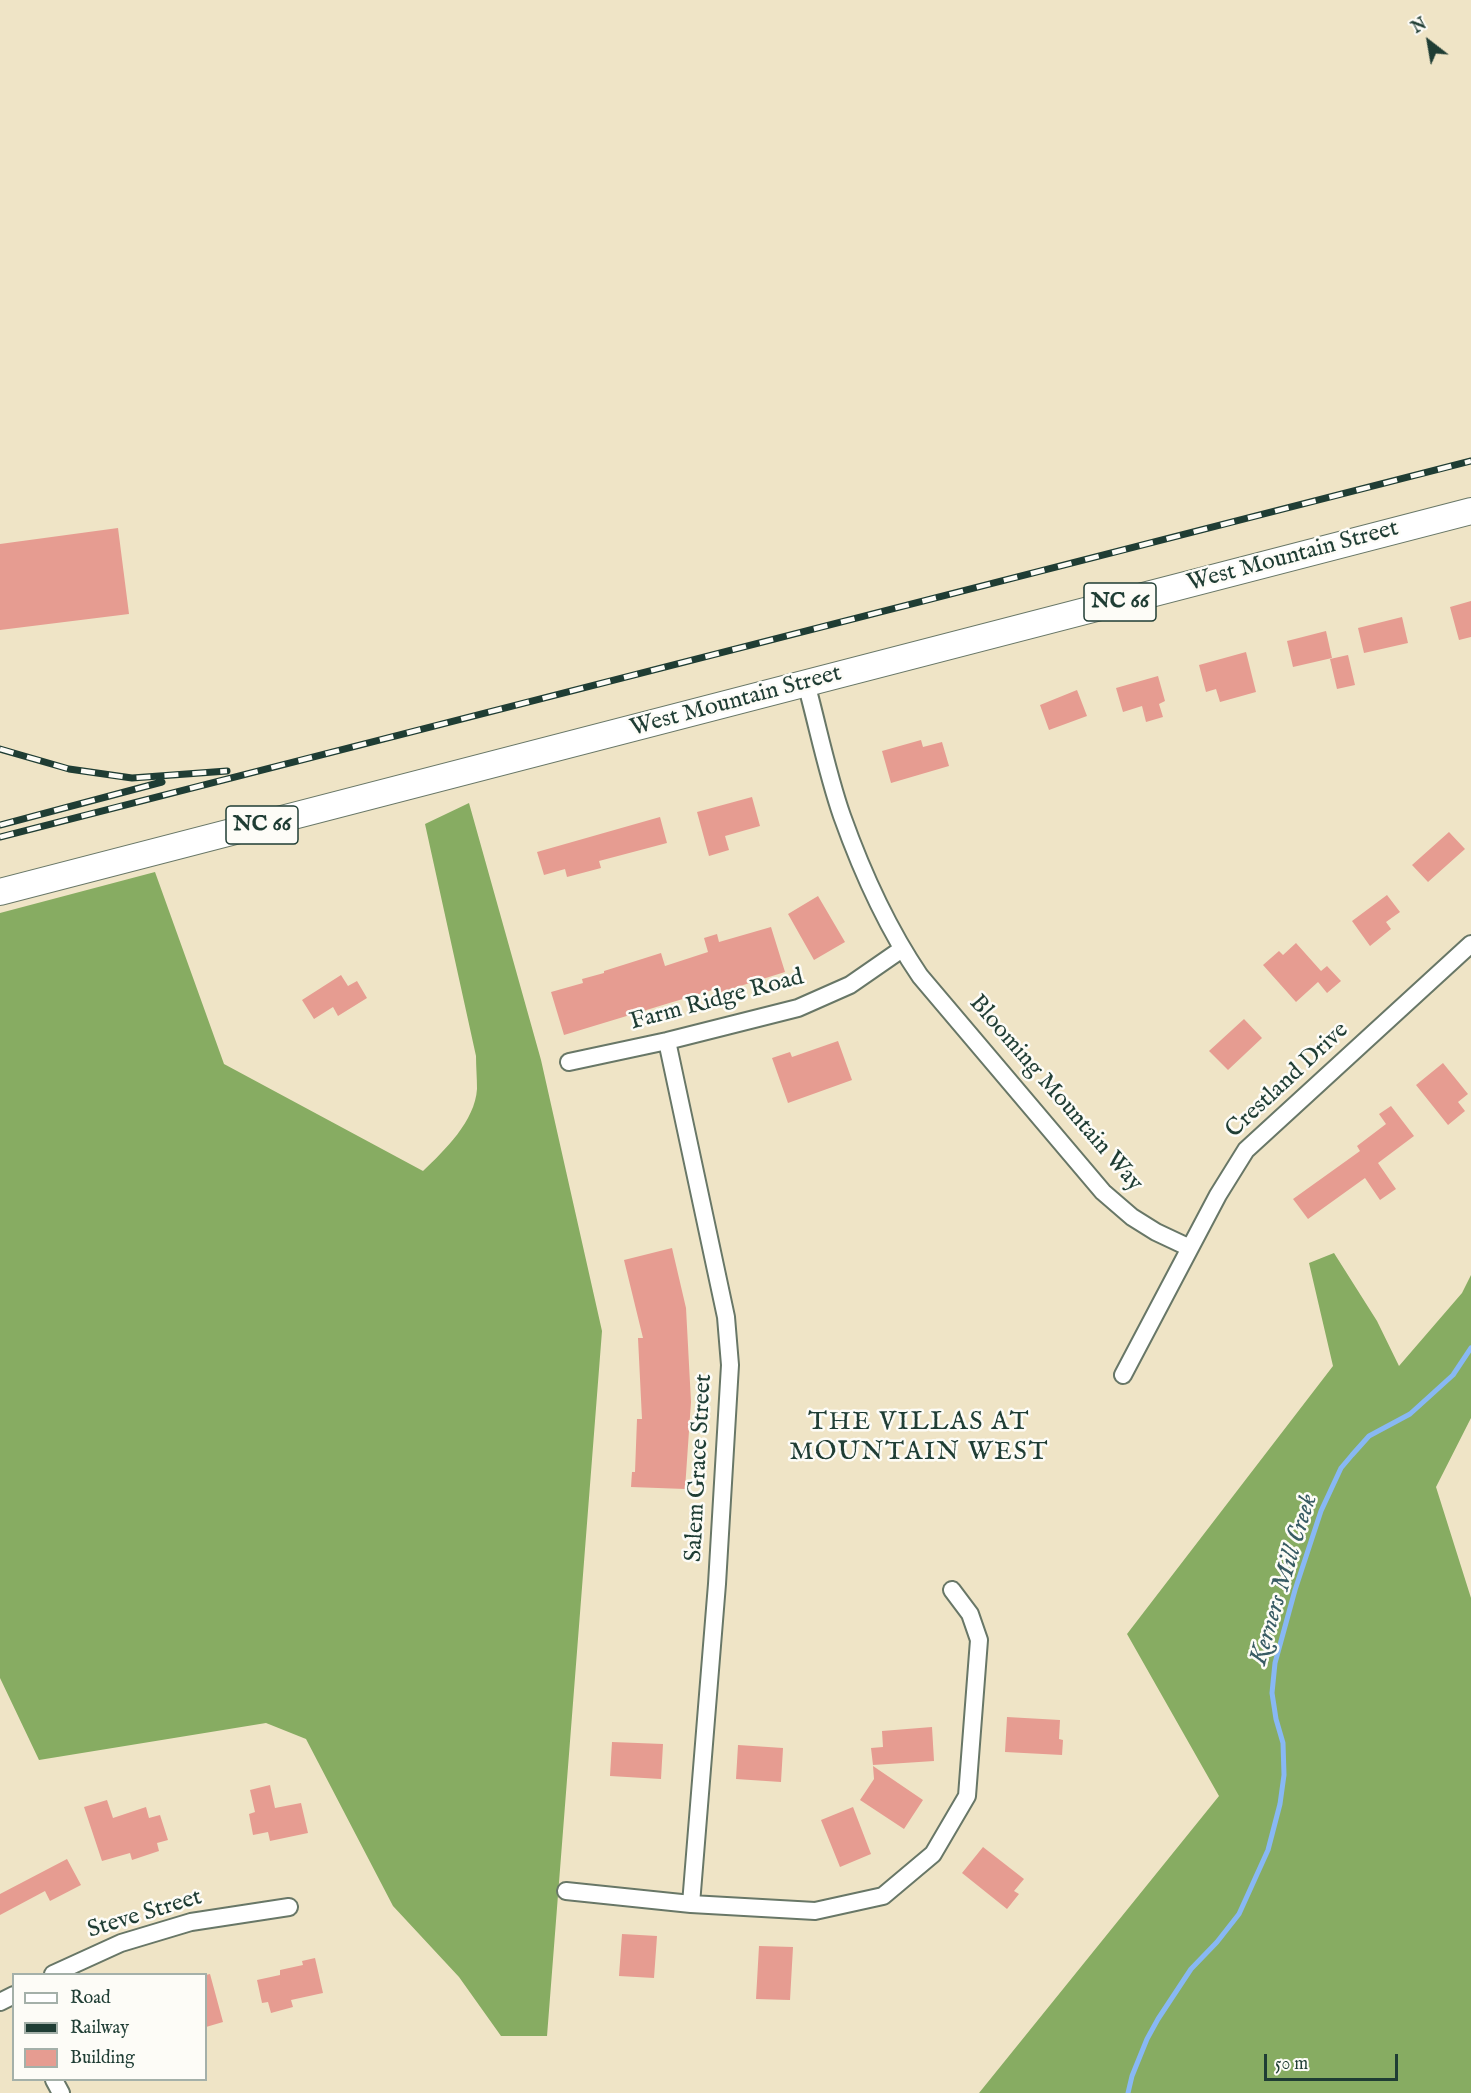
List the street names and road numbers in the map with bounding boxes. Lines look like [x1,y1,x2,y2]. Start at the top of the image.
street label: West Mountain Street [1184,515,1402,599]
road number: NC 66 [1084,583,1156,621]
street label: West Mountain Street [627,660,845,744]
road number: NC 66 [226,806,298,844]
street label: Farm Ridge Road [627,964,807,1038]
street label: Blooming Mountain Way [962,990,1148,1198]
street label: Crestland Drive [1221,1017,1355,1145]
street label: Salem Grace Street [681,1373,719,1563]
street label: Steve Street [84,1884,206,1946]

